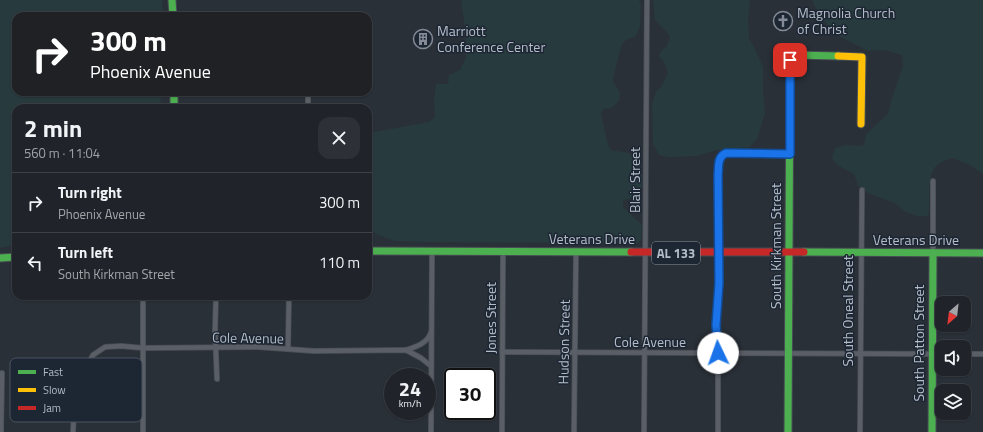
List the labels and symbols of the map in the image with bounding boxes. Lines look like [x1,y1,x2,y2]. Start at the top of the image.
place label: Magnolia Church of Christ [797,2,895,39]
church icon: Magnolia Church of Christ [772,10,794,32]
place label: Marriott Conference Center [437,20,545,57]
building icon: Marriott Conference Center [412,28,434,50]
pin [773,43,807,77]
street label: Blair Street [624,147,645,213]
street label: South Kirkman Street [765,183,786,309]
street label: Veterans Drive [549,228,635,249]
street label: Veterans Drive [873,229,959,250]
road number: AL 133 [652,242,700,264]
street label: South Oneal Street [837,255,858,367]
street label: Jones Street [480,282,501,354]
street label: South Patton Street [908,284,929,402]
north arrow [935,296,971,332]
street label: Hudson Street [552,299,575,385]
street label: Cole Avenue [212,326,284,349]
street label: Cole Avenue [614,331,686,352]
position arrow [697,332,739,374]
legend [10,358,142,422]
text: Fast [43,364,63,380]
speed limit sign: 30 [444,368,496,420]
text: Slow [43,382,66,398]
text: Jam [43,400,61,416]

